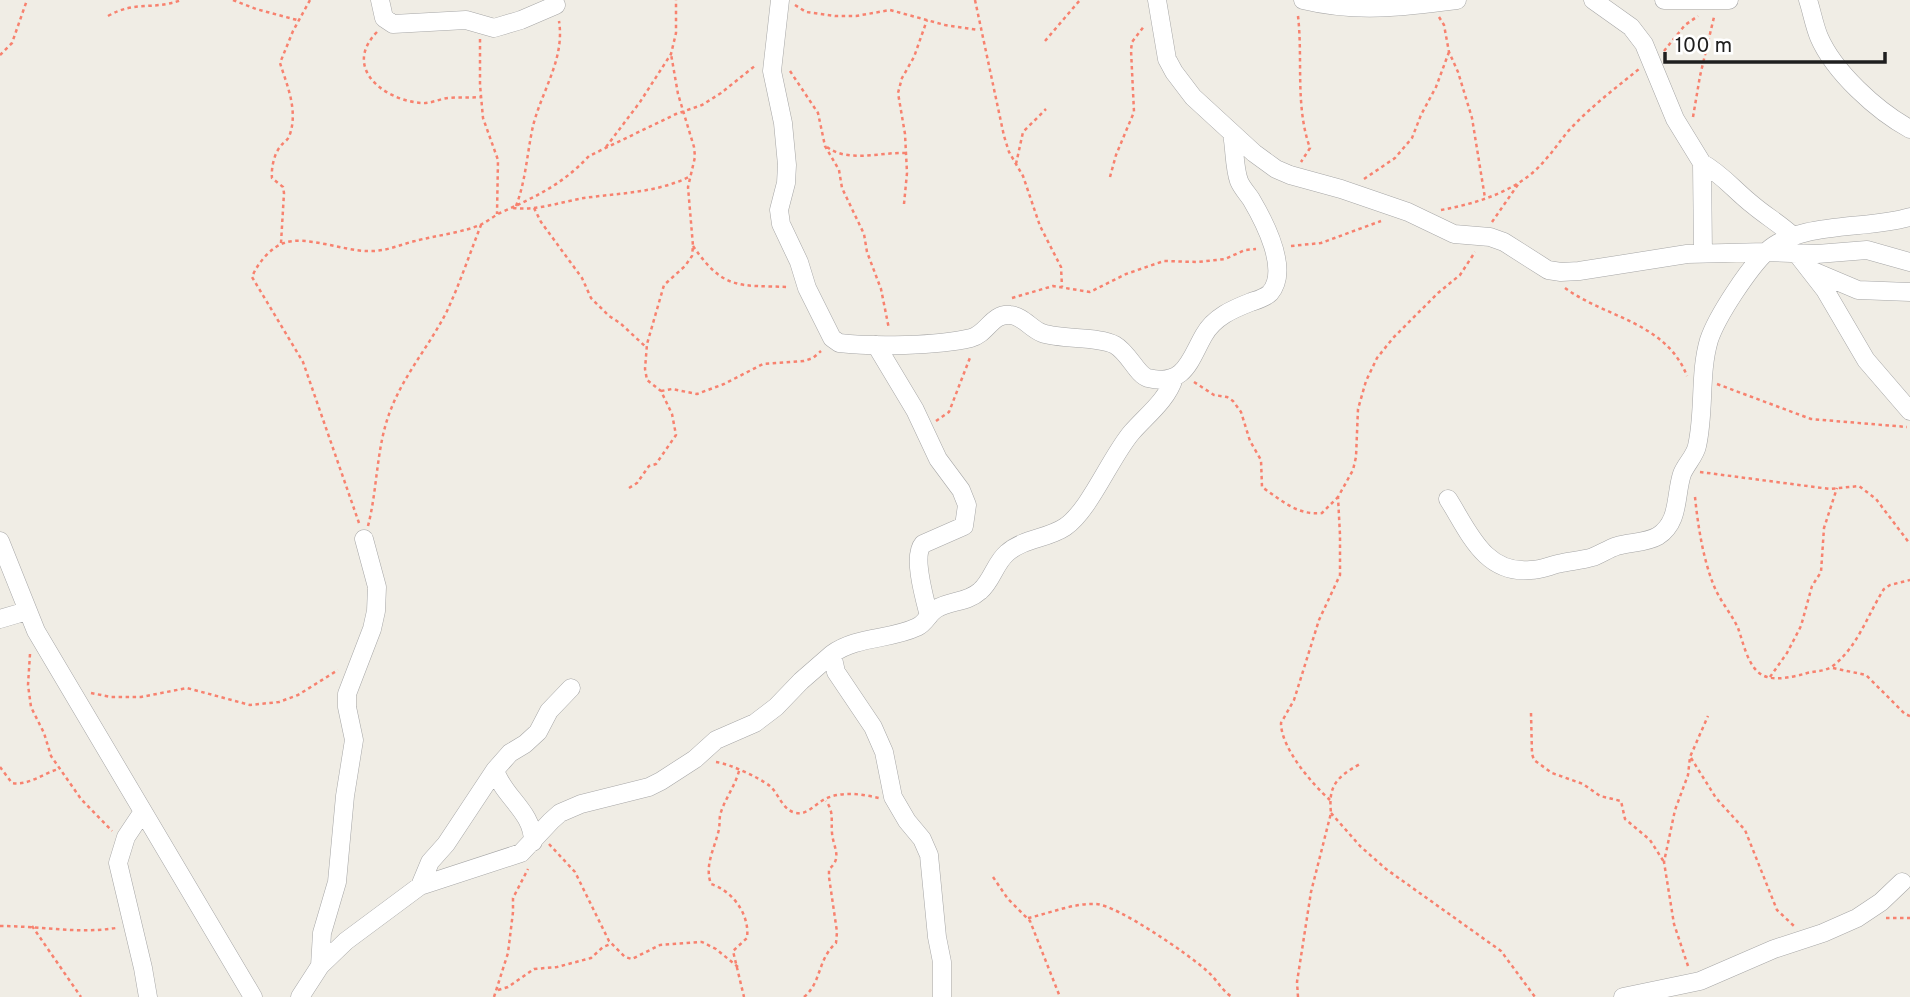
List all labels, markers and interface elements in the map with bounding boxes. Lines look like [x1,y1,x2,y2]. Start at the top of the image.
scale bar [1665,21,1885,65]
text: 100 m [1675,33,1732,60]

